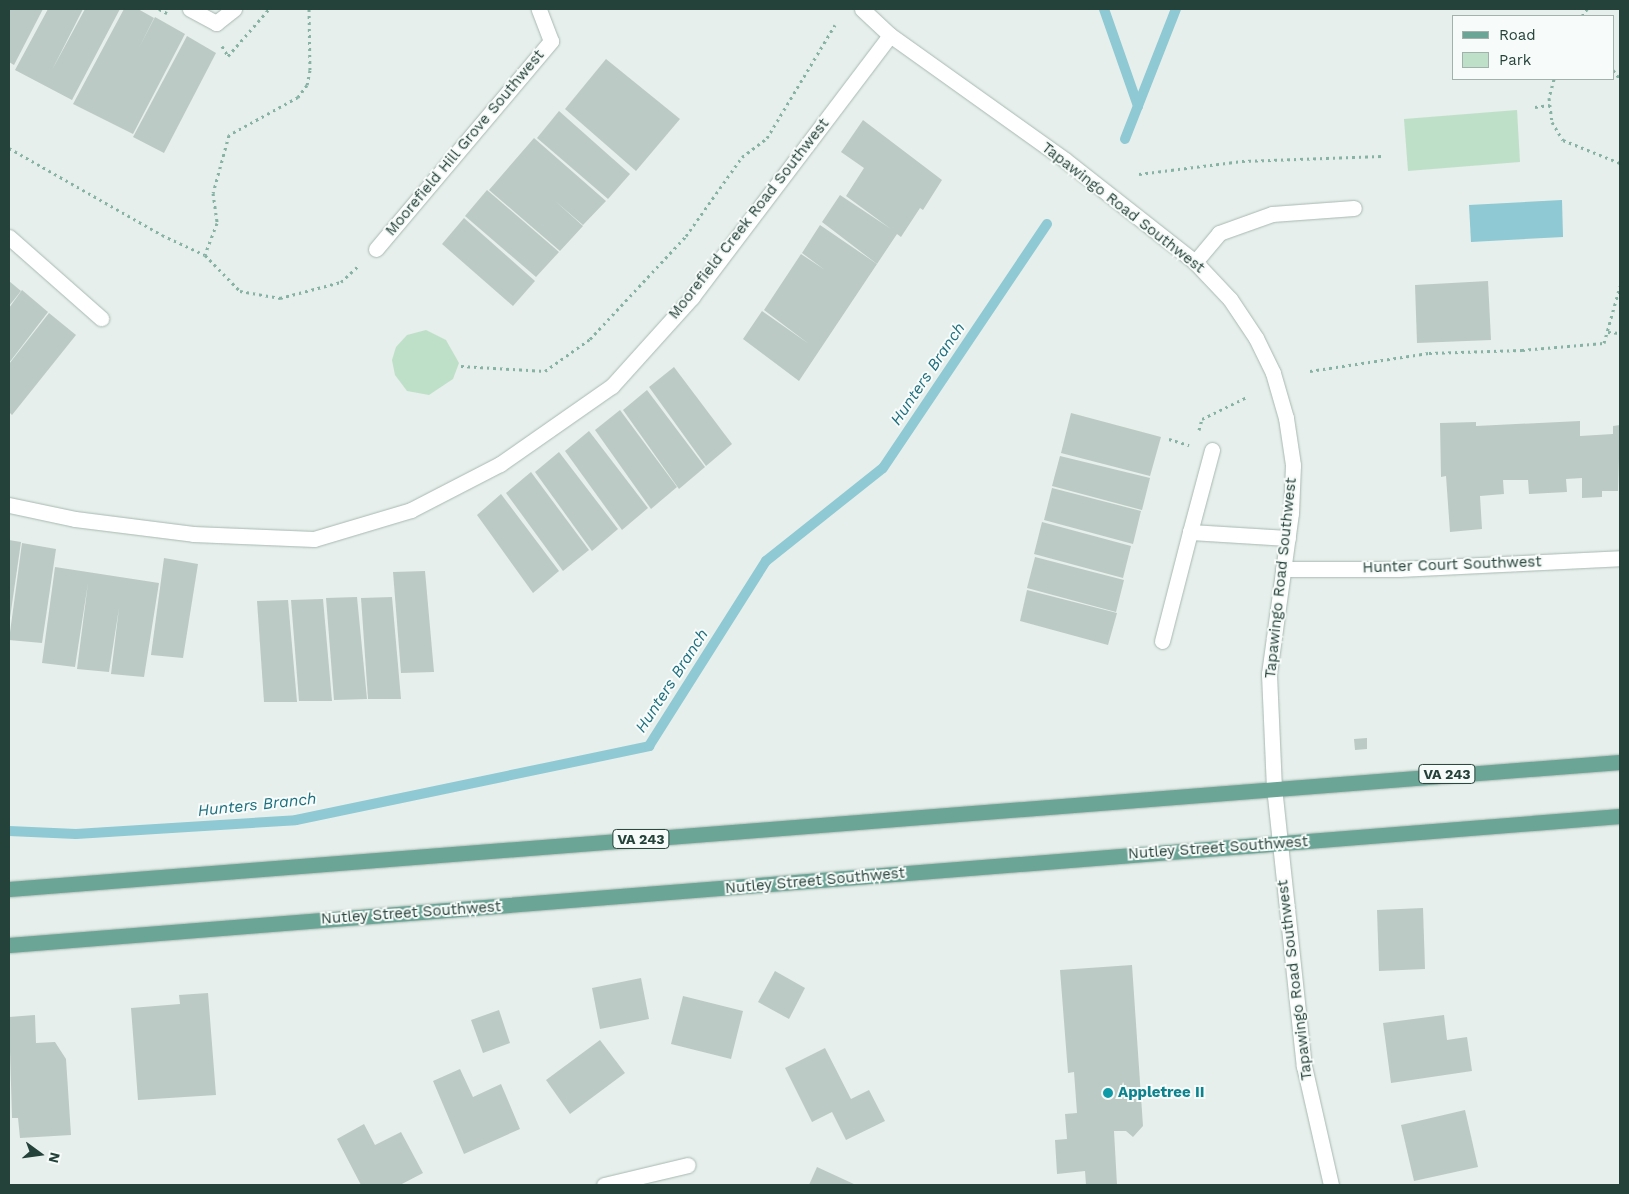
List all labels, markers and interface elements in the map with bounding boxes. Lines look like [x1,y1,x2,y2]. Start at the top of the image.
legend [1452,15,1614,80]
text: Road [1499,26,1536,44]
street label: Moorefield Hill Grove Southwest [382,46,548,240]
text: Park [1499,51,1531,69]
street label: Moorefield Creek Road Southwest [665,115,833,323]
street label: Tapawingo Road Southwest [1038,139,1208,277]
water label: Hunters Branch [887,319,969,429]
street label: Tapawingo Road Southwest [1261,477,1301,679]
street label: Hunter Court Southwest [1362,553,1542,577]
water label: Hunters Branch [631,626,713,736]
road number: VA 243 [1417,762,1477,786]
water label: Hunters Branch [197,789,317,821]
road number: VA 243 [611,828,671,851]
street label: Nutley Street Southwest [1127,833,1309,863]
street label: Nutley Street Southwest [724,864,906,898]
street label: Tapawingo Road Southwest [1274,879,1316,1081]
street label: Nutley Street Southwest [320,898,502,928]
place label: Appletree II [1118,1084,1205,1102]
marker: Appletree II [1102,1087,1114,1099]
north arrow [15,1129,65,1179]
text: N [46,1151,64,1165]

